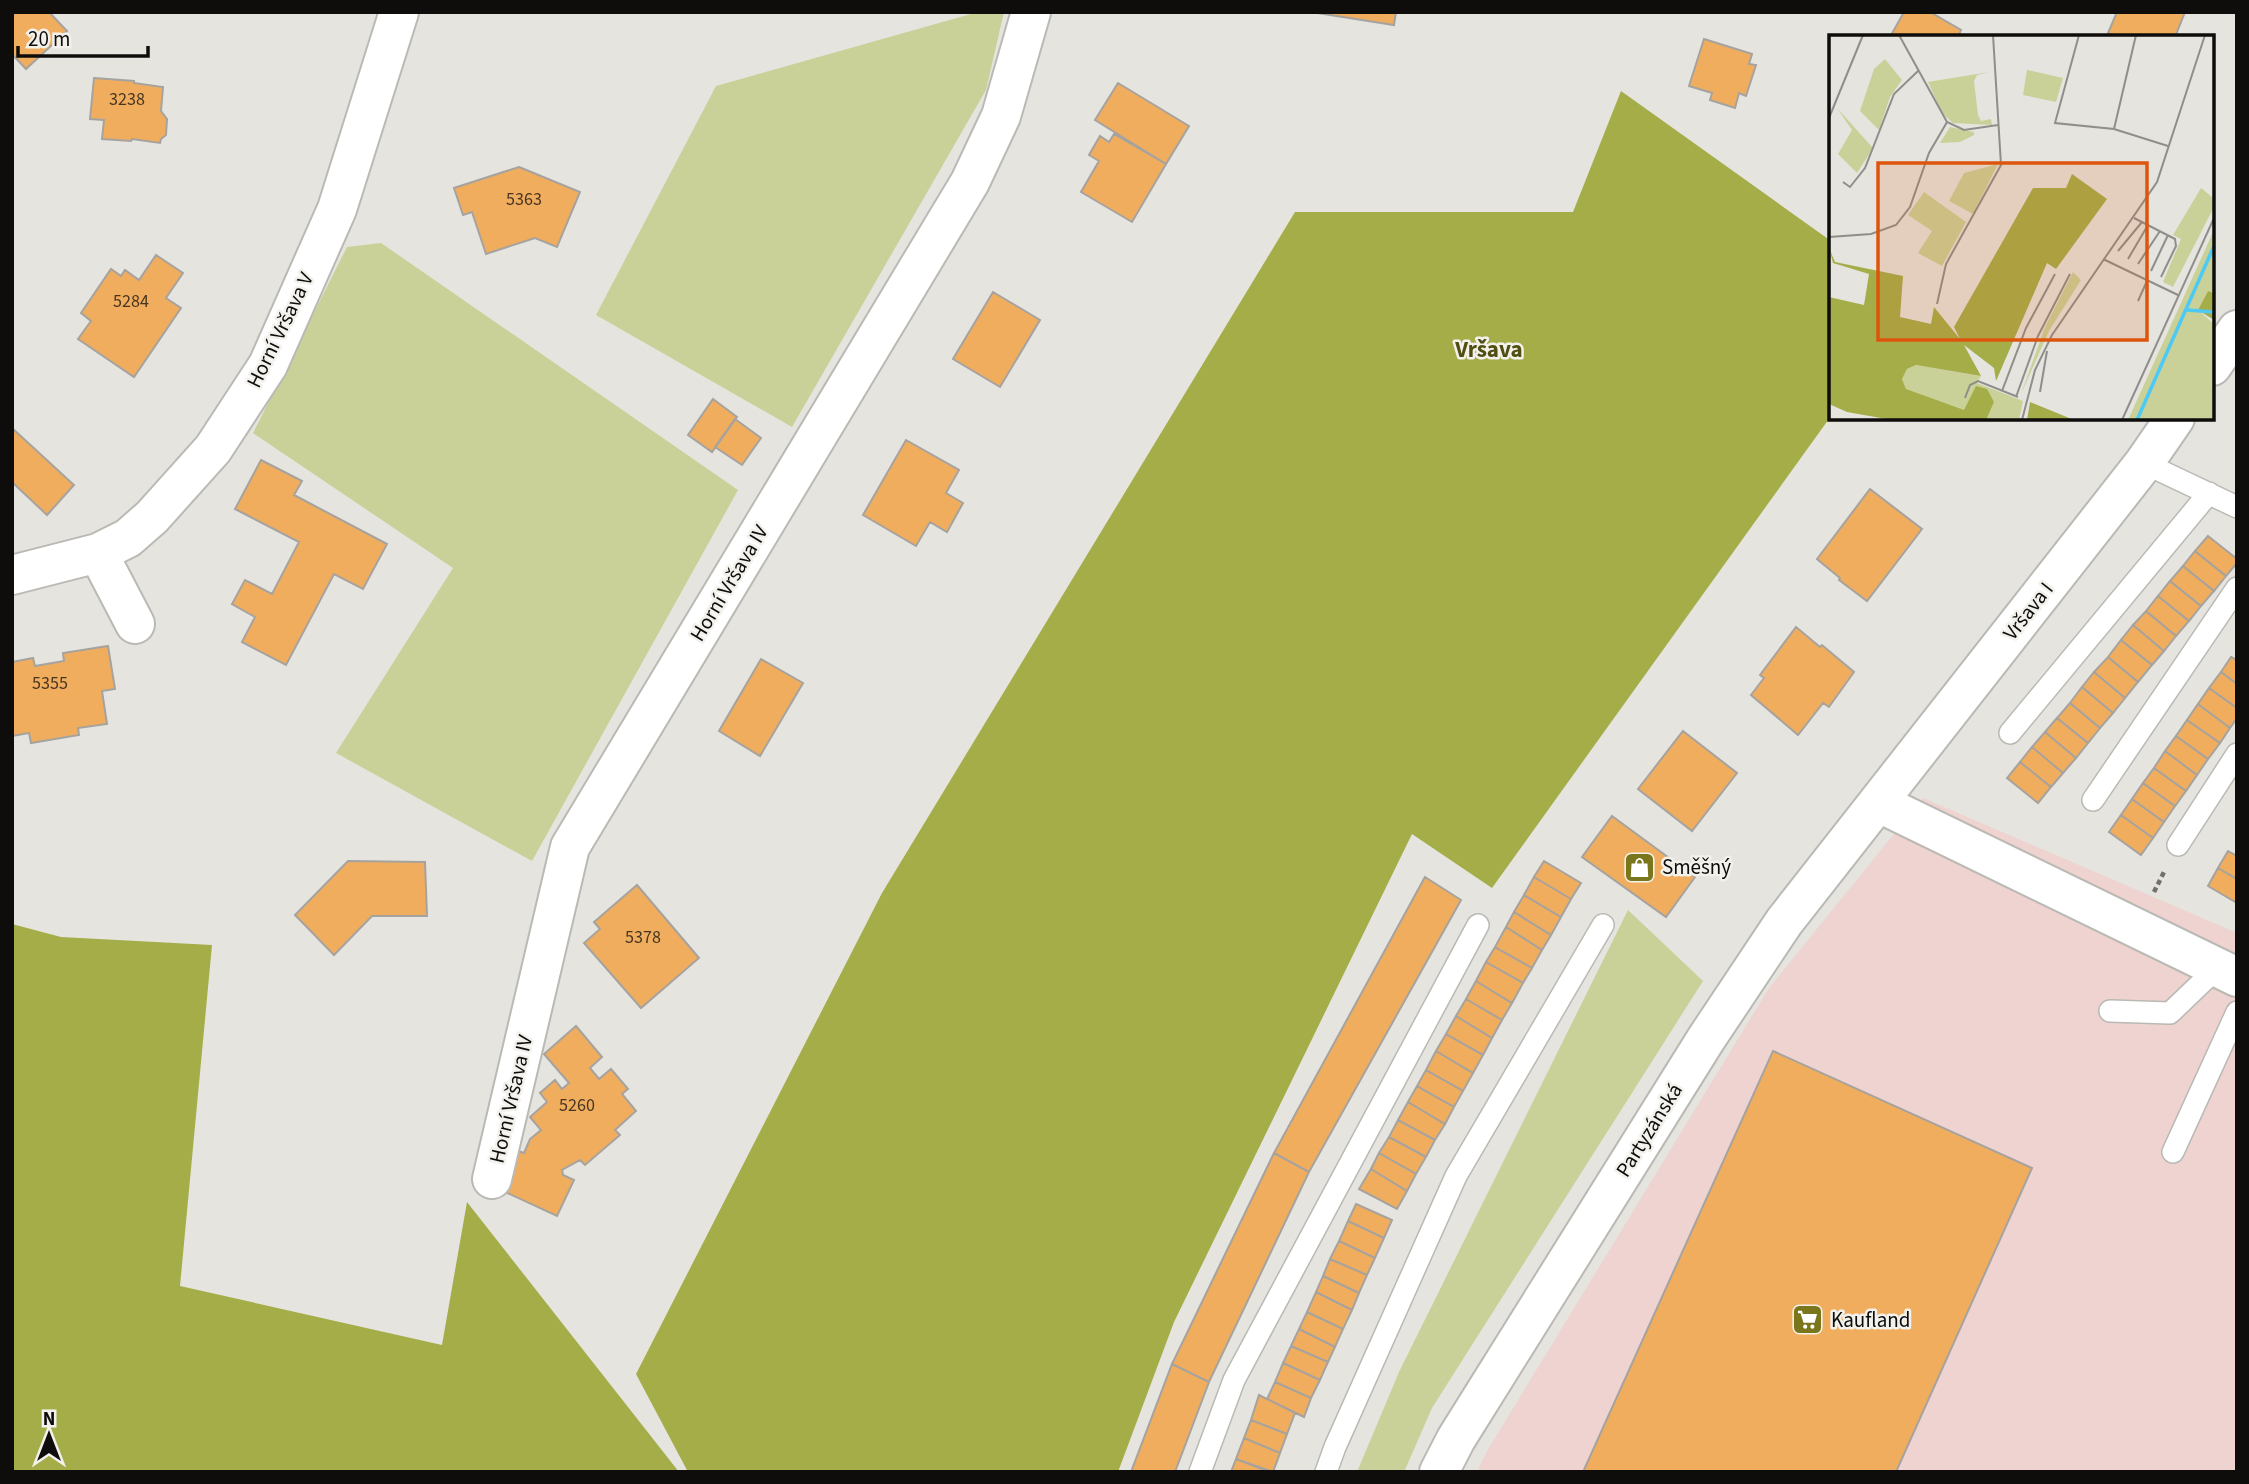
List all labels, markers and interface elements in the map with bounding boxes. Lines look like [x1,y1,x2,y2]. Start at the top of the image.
scale bar [18,14,147,58]
text: 20 m [28,24,70,54]
inset map [1829,35,2214,420]
house number: 3238 [109,87,145,112]
house number: 5363 [506,187,542,212]
street label: Horní Vršava V [239,267,321,393]
house number: 5284 [113,289,149,314]
district label: Vršava [1454,333,1523,366]
street label: Horní Vršava IV [682,519,776,647]
street label: Vršava I [1996,575,2060,647]
house number: 5355 [32,671,68,696]
shop icon: Směšný [1622,850,1656,884]
place label: Směšný [1662,852,1731,882]
house number: 5378 [625,925,661,950]
street label: Horní Vršava IV [482,1032,540,1166]
street label: Partyzánská [1608,1077,1690,1183]
house number: 5260 [559,1093,595,1118]
supermarket icon: Kaufland [1791,1303,1825,1337]
place label: Kaufland [1831,1305,1910,1335]
north arrow [14,1400,84,1470]
text: N [43,1406,55,1433]

